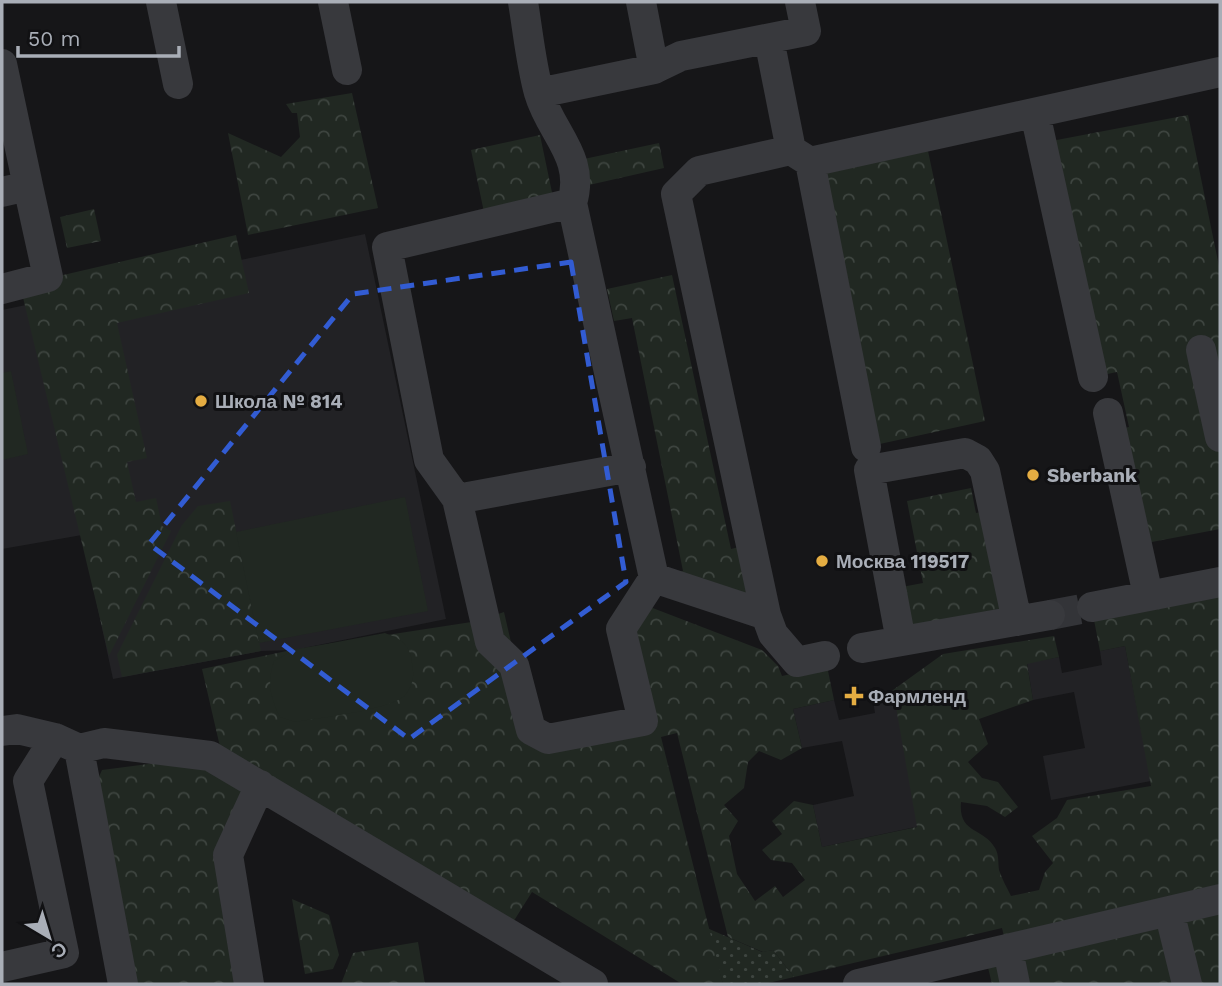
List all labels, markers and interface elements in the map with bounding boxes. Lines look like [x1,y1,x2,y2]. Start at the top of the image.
scale bar [18,14,178,58]
text: 50 m [28,26,80,51]
place label: Школа № 814 [215,390,342,413]
marker: Школа № 814 [193,393,209,409]
place label: Sberbank [1047,464,1137,487]
marker: Sberbank [1025,467,1041,483]
place label: Москва 119517 [836,550,969,573]
marker: Москва 119517 [814,553,830,569]
place label: Фармленд [868,685,966,708]
marker: Фармленд [846,688,862,704]
north arrow [14,902,84,972]
text: С [46,937,72,963]

